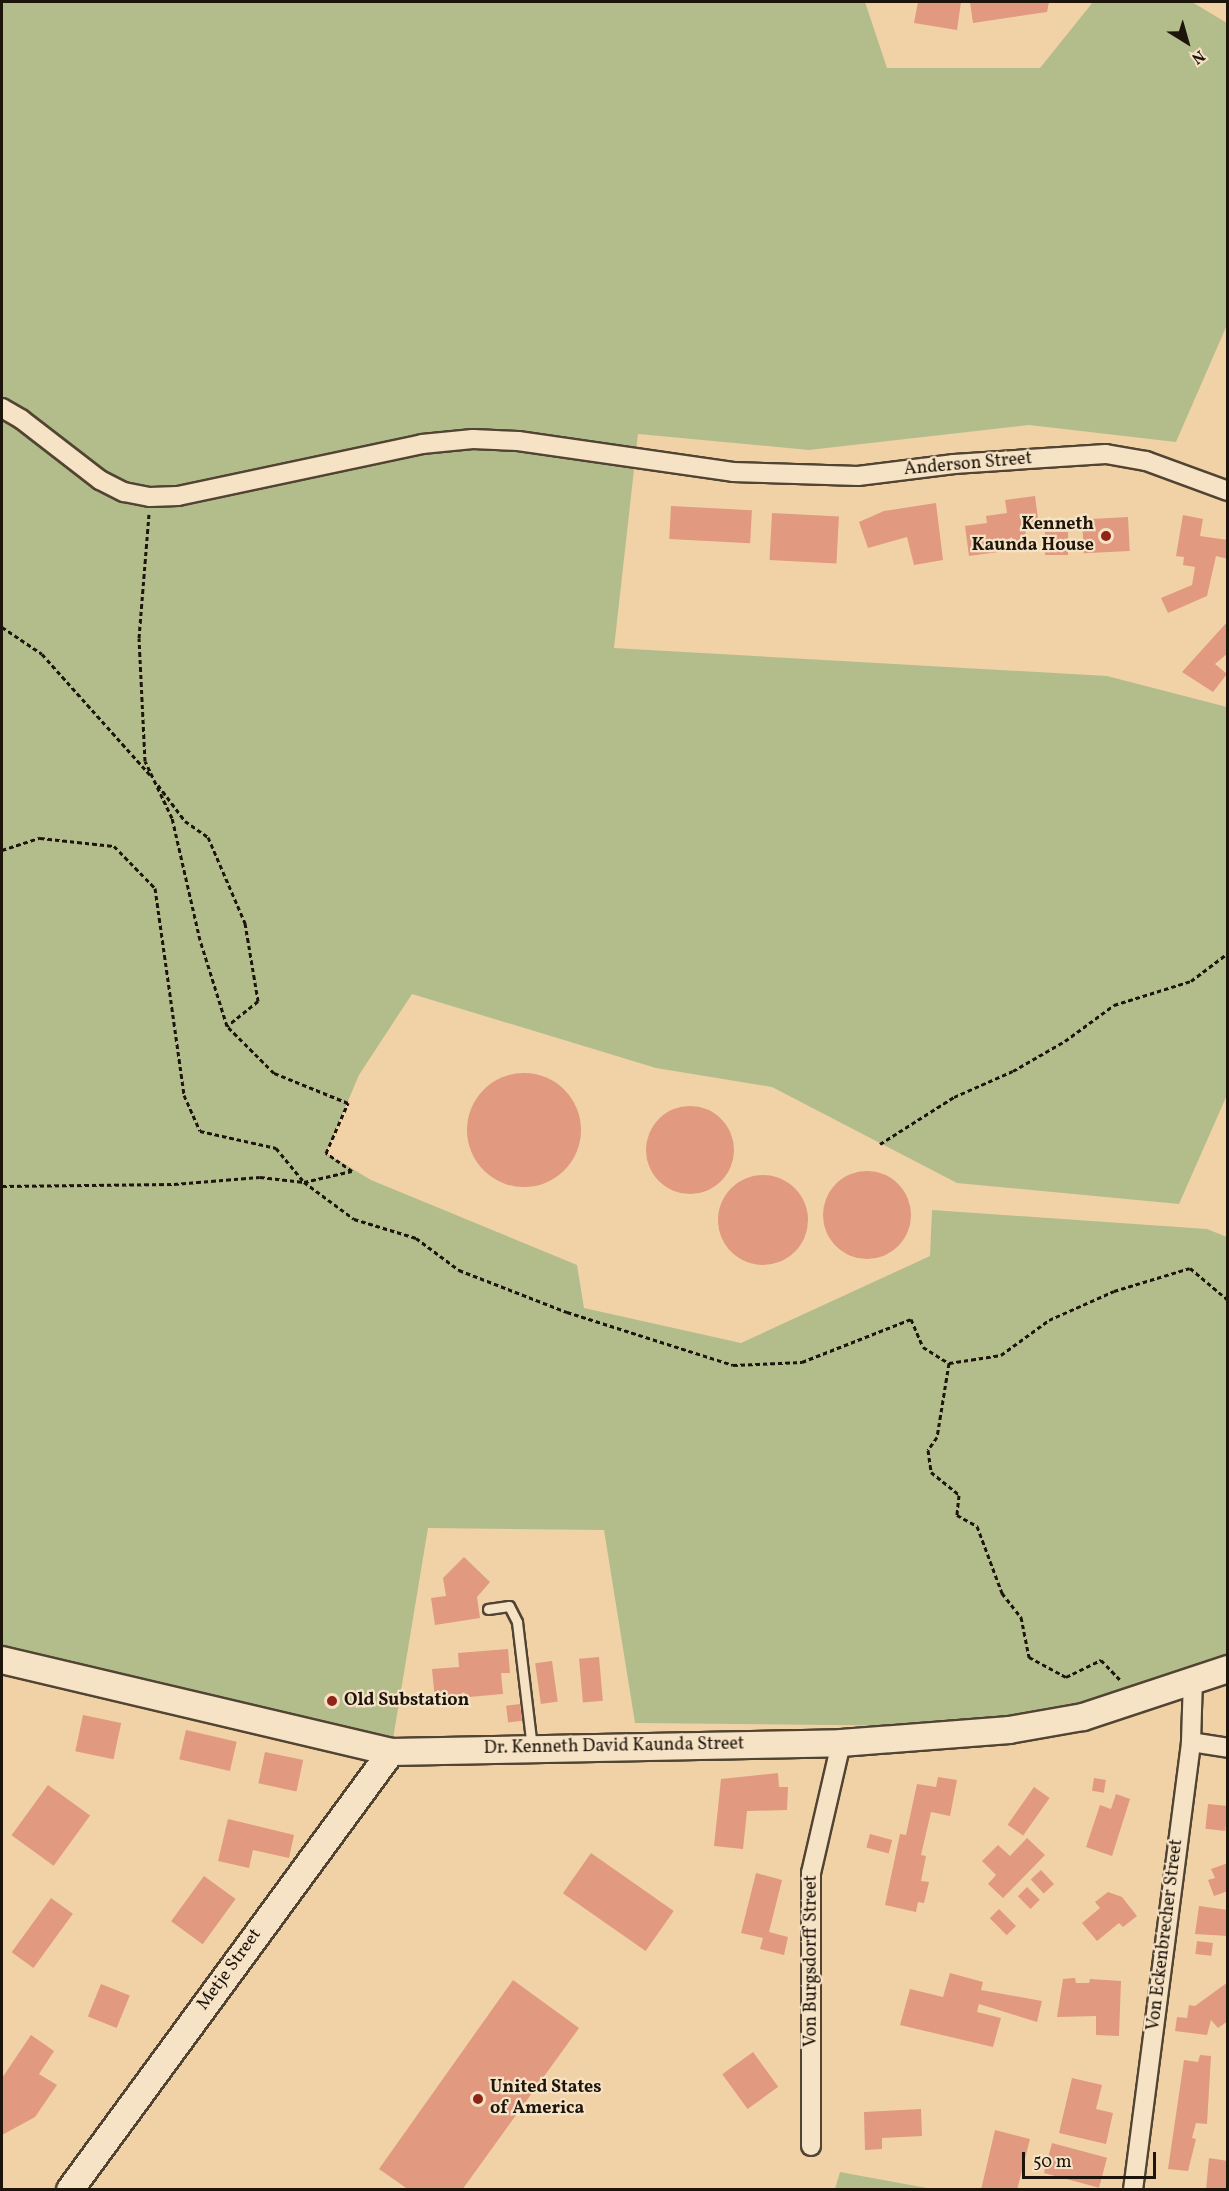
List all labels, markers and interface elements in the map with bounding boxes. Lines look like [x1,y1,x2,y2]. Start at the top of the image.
north arrow [1157,12,1217,72]
text: N [1187,44,1209,69]
street label: Anderson Street [903,449,1033,481]
place label: Kenneth Kaunda House [971,515,1094,558]
marker: Kenneth Kaunda House [1099,529,1113,543]
place label: Old Substation [344,1690,469,1712]
marker: Old Substation [325,1694,339,1708]
street label: Dr. Kenneth David Kaunda Street [483,1734,745,1760]
street label: Von Eckenbrecher Street [1144,1838,1188,2032]
street label: Von Burgsdorff Street [801,1876,823,2046]
street label: Metje Street [193,1925,267,2015]
place label: United States of America [490,2078,602,2120]
marker: United States of America [471,2092,485,2106]
scale bar [1025,2140,1158,2178]
text: 50 m [1033,2150,1072,2175]

